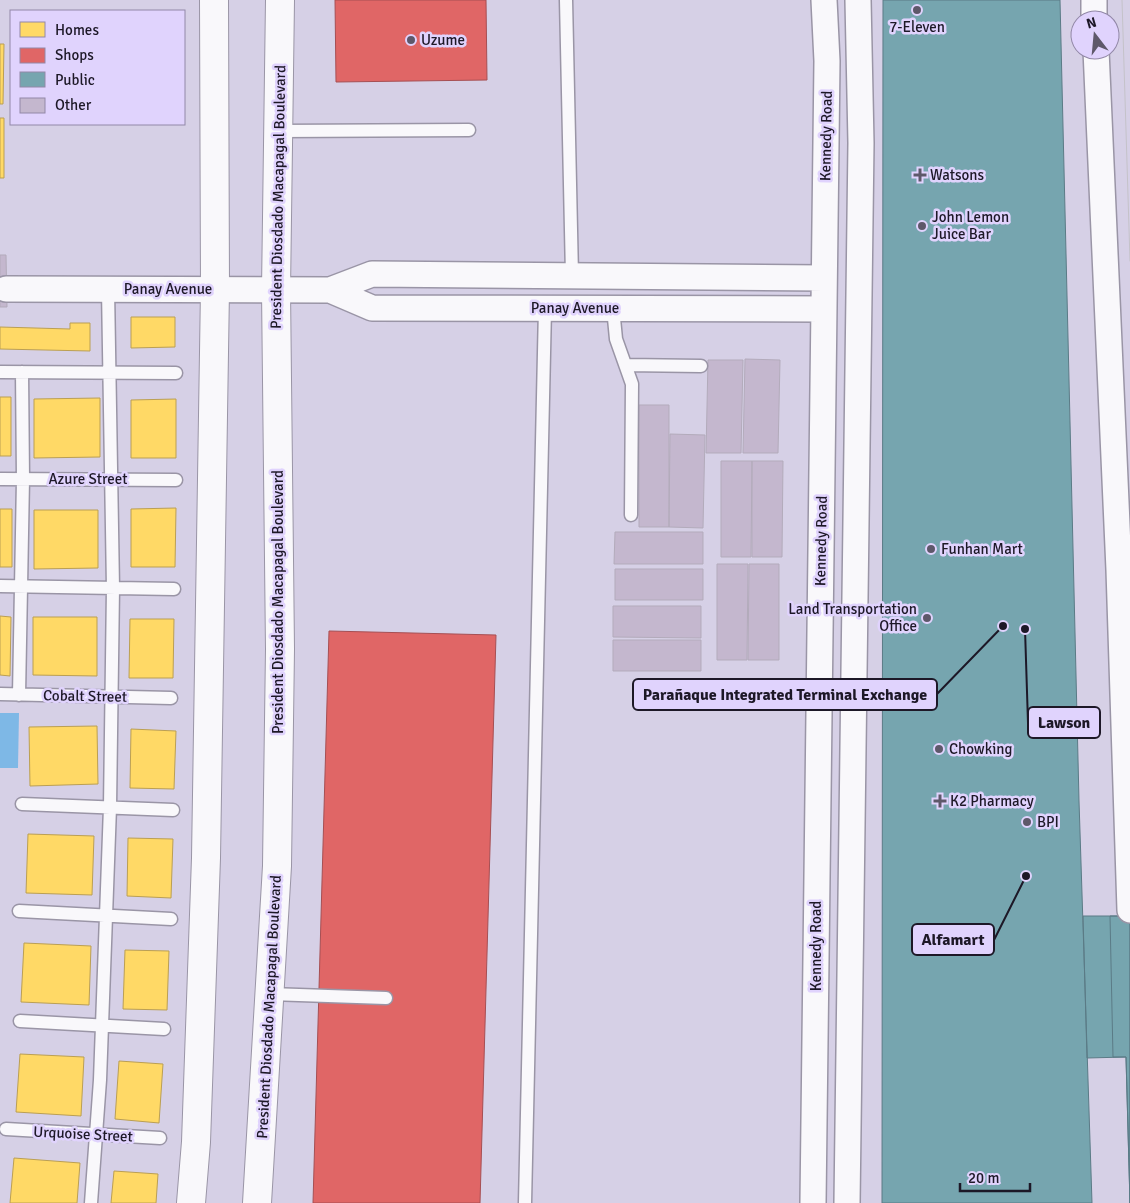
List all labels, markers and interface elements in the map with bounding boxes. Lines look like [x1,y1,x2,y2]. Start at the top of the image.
marker: 7-Eleven [911,4,923,16]
legend [10,10,185,125]
north arrow [1070,10,1120,60]
text: N [1085,13,1099,32]
place label: 7-Eleven [889,18,945,36]
text: Homes [55,21,99,39]
place label: Uzume [421,31,465,49]
marker: Uzume [405,34,417,46]
text: Shops [55,46,94,64]
street label: President Diosdado Macapagal Boulevard [267,65,289,329]
text: Public [55,71,95,89]
street label: Kennedy Road [816,91,836,181]
text: Other [55,96,92,114]
place label: Watsons [930,166,984,184]
marker: Watsons [914,169,926,181]
place label: John Lemon Juice Bar [932,208,1009,243]
marker: John Lemon Juice Bar [916,220,928,232]
street label: Panay Avenue [124,280,212,298]
street label: Panay Avenue [531,299,619,317]
street label: Azure Street [48,470,128,488]
street label: President Diosdado Macapagal Boulevard [269,470,287,734]
street label: Kennedy Road [811,496,831,586]
place label: Funhan Mart [941,540,1023,558]
marker: Funhan Mart [925,543,937,555]
place label: Land Transportation Office [788,600,917,635]
marker: Land Transportation Office [921,612,933,624]
callout: Parañaque Integrated Terminal Exchange [633,679,937,710]
text: Parañaque Integrated Terminal Exchange [643,685,927,705]
street label: Cobalt Street [43,686,127,706]
callout: Lawson [1028,707,1100,738]
text: Lawson [1038,713,1091,733]
place label: Chowking [949,740,1012,758]
marker: Chowking [933,743,945,755]
place label: K2 Pharmacy [950,792,1034,810]
marker: K2 Pharmacy [934,795,946,807]
place label: BPI [1037,813,1059,831]
marker: BPI [1021,816,1033,828]
street label: President Diosdado Macapagal Boulevard [253,875,285,1139]
street label: Kennedy Road [807,901,825,991]
callout: Alfamart [912,924,994,955]
text: Alfamart [922,930,984,950]
street label: Urquoise Street [33,1122,133,1146]
scale bar [960,1160,1030,1192]
text: 20 m [968,1169,999,1187]

